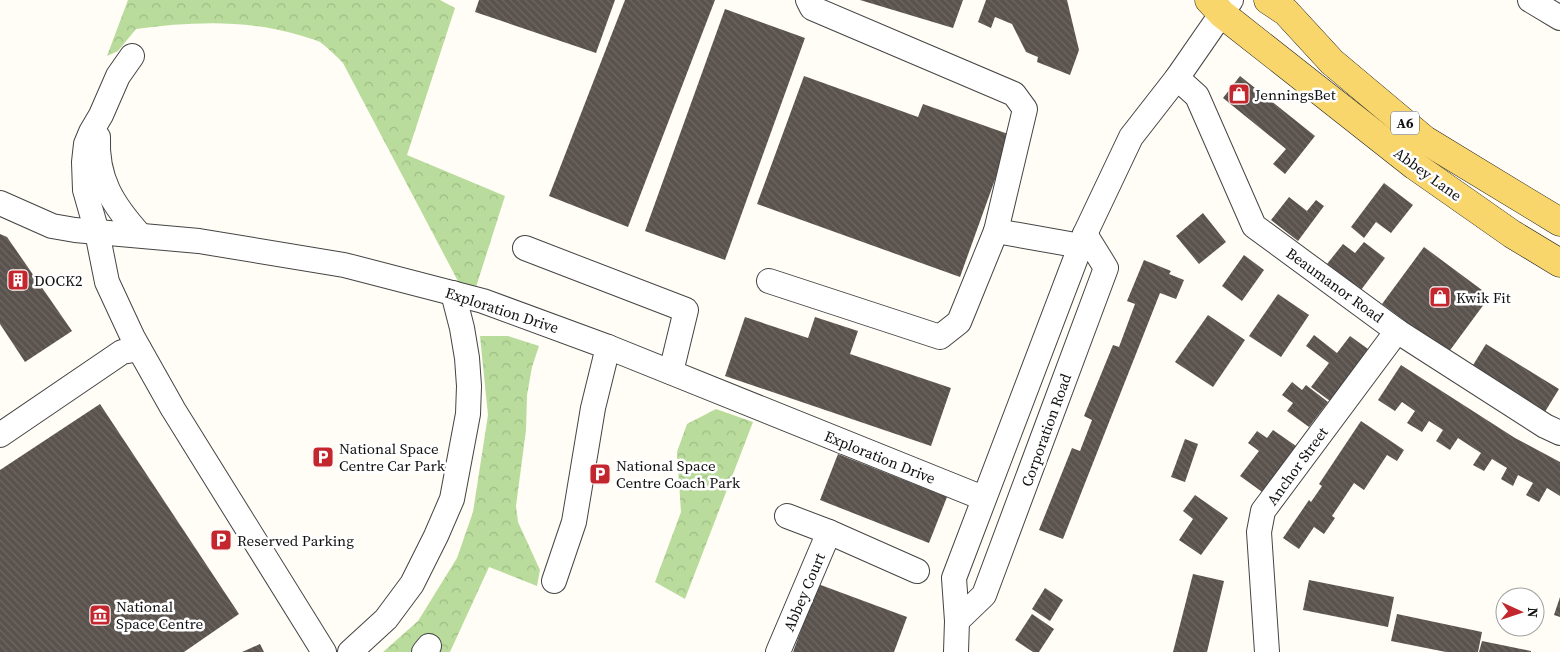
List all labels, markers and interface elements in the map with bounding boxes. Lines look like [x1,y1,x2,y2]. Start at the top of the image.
shop icon: JenningsBet [1227,82,1251,106]
place label: JenningsBet [1254,84,1336,105]
road number: A6 [1391,112,1419,134]
street label: Abbey Lane [1390,142,1466,206]
street label: Beaumanor Road [1282,243,1388,328]
building icon: DOCK2 [6,268,30,292]
place label: DOCK2 [34,270,83,291]
street label: Exploration Drive [443,282,562,338]
shop icon: Kwik Fit [1428,285,1452,309]
place label: Kwik Fit [1456,287,1511,308]
street label: Corporation Road [1016,370,1076,490]
street label: Anchor Street [1261,422,1333,509]
street label: Exploration Drive [821,425,939,489]
place label: National Space Centre Car Park [339,438,446,476]
parking icon: National Space Centre Car Park [311,445,335,469]
place label: National Space Centre Coach Park [616,455,741,493]
parking icon: National Space Centre Coach Park [588,462,612,486]
parking icon: Reserved Parking [209,528,233,552]
place label: Reserved Parking [237,530,354,551]
street label: Abbey Court [778,549,830,635]
north arrow [1495,587,1545,637]
place label: National Space Centre [116,596,204,634]
museum icon: National Space Centre [88,603,112,627]
text: N [1523,607,1543,618]

